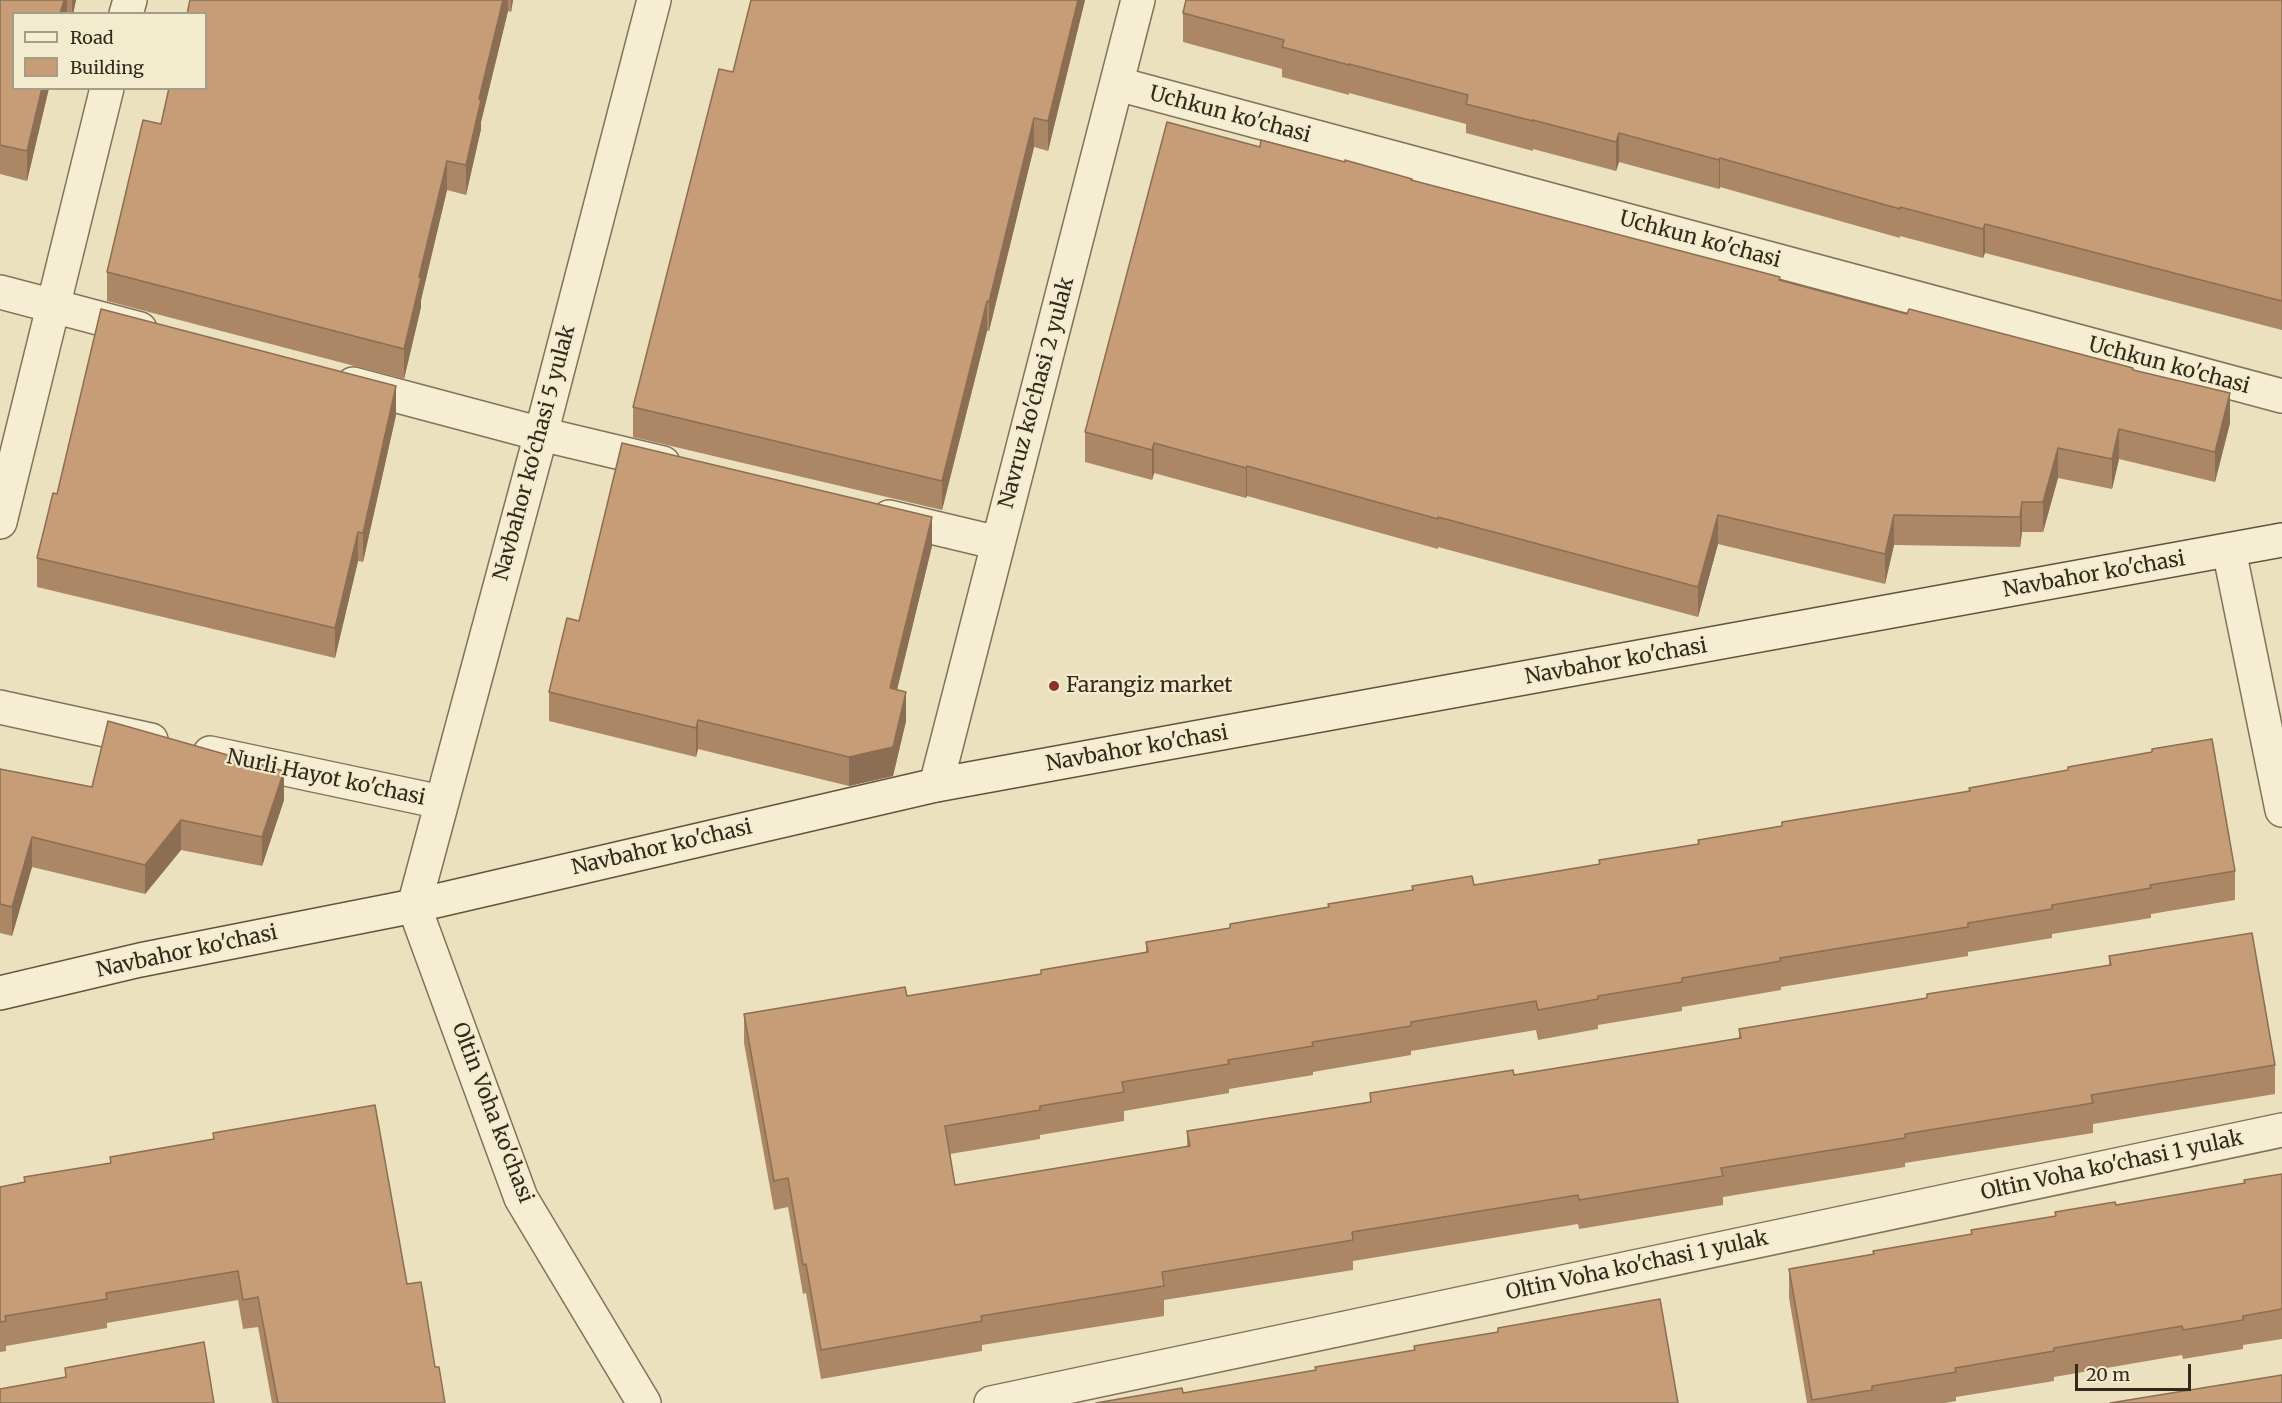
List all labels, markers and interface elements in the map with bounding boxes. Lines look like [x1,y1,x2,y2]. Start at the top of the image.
legend [12,12,207,90]
text: Road [70,26,114,49]
text: Building [70,56,144,79]
street label: Uchkun ko'chasi [1147,81,1313,149]
street label: Uchkun ko'chasi [1617,206,1783,274]
street label: Navruz ko'chasi 2 yulak [994,275,1080,511]
street label: Navbahor ko'chasi 5 yulak [489,323,581,583]
street label: Uchkun ko'chasi [2086,332,2252,400]
street label: Navbahor ko'chasi [2001,547,2187,603]
street label: Navbahor ko'chasi [1523,634,1709,690]
place label: Farangiz market [1066,673,1232,699]
marker: Farangiz market [1047,679,1061,693]
street label: Navbahor ko'chasi [1044,721,1230,777]
street label: Nurli Hayot ko'chasi [224,745,428,811]
street label: Navbahor ko'chasi [569,815,755,881]
street label: Navbahor ko'chasi [94,921,280,983]
street label: Oltin Voha ko'chasi [446,1019,538,1207]
street label: Oltin Voha ko'chasi 1 yulak [1979,1126,2245,1206]
street label: Oltin Voha ko'chasi 1 yulak [1504,1226,1770,1306]
scale bar [2078,1352,2194,1390]
text: 20 m [2086,1363,2130,1386]

